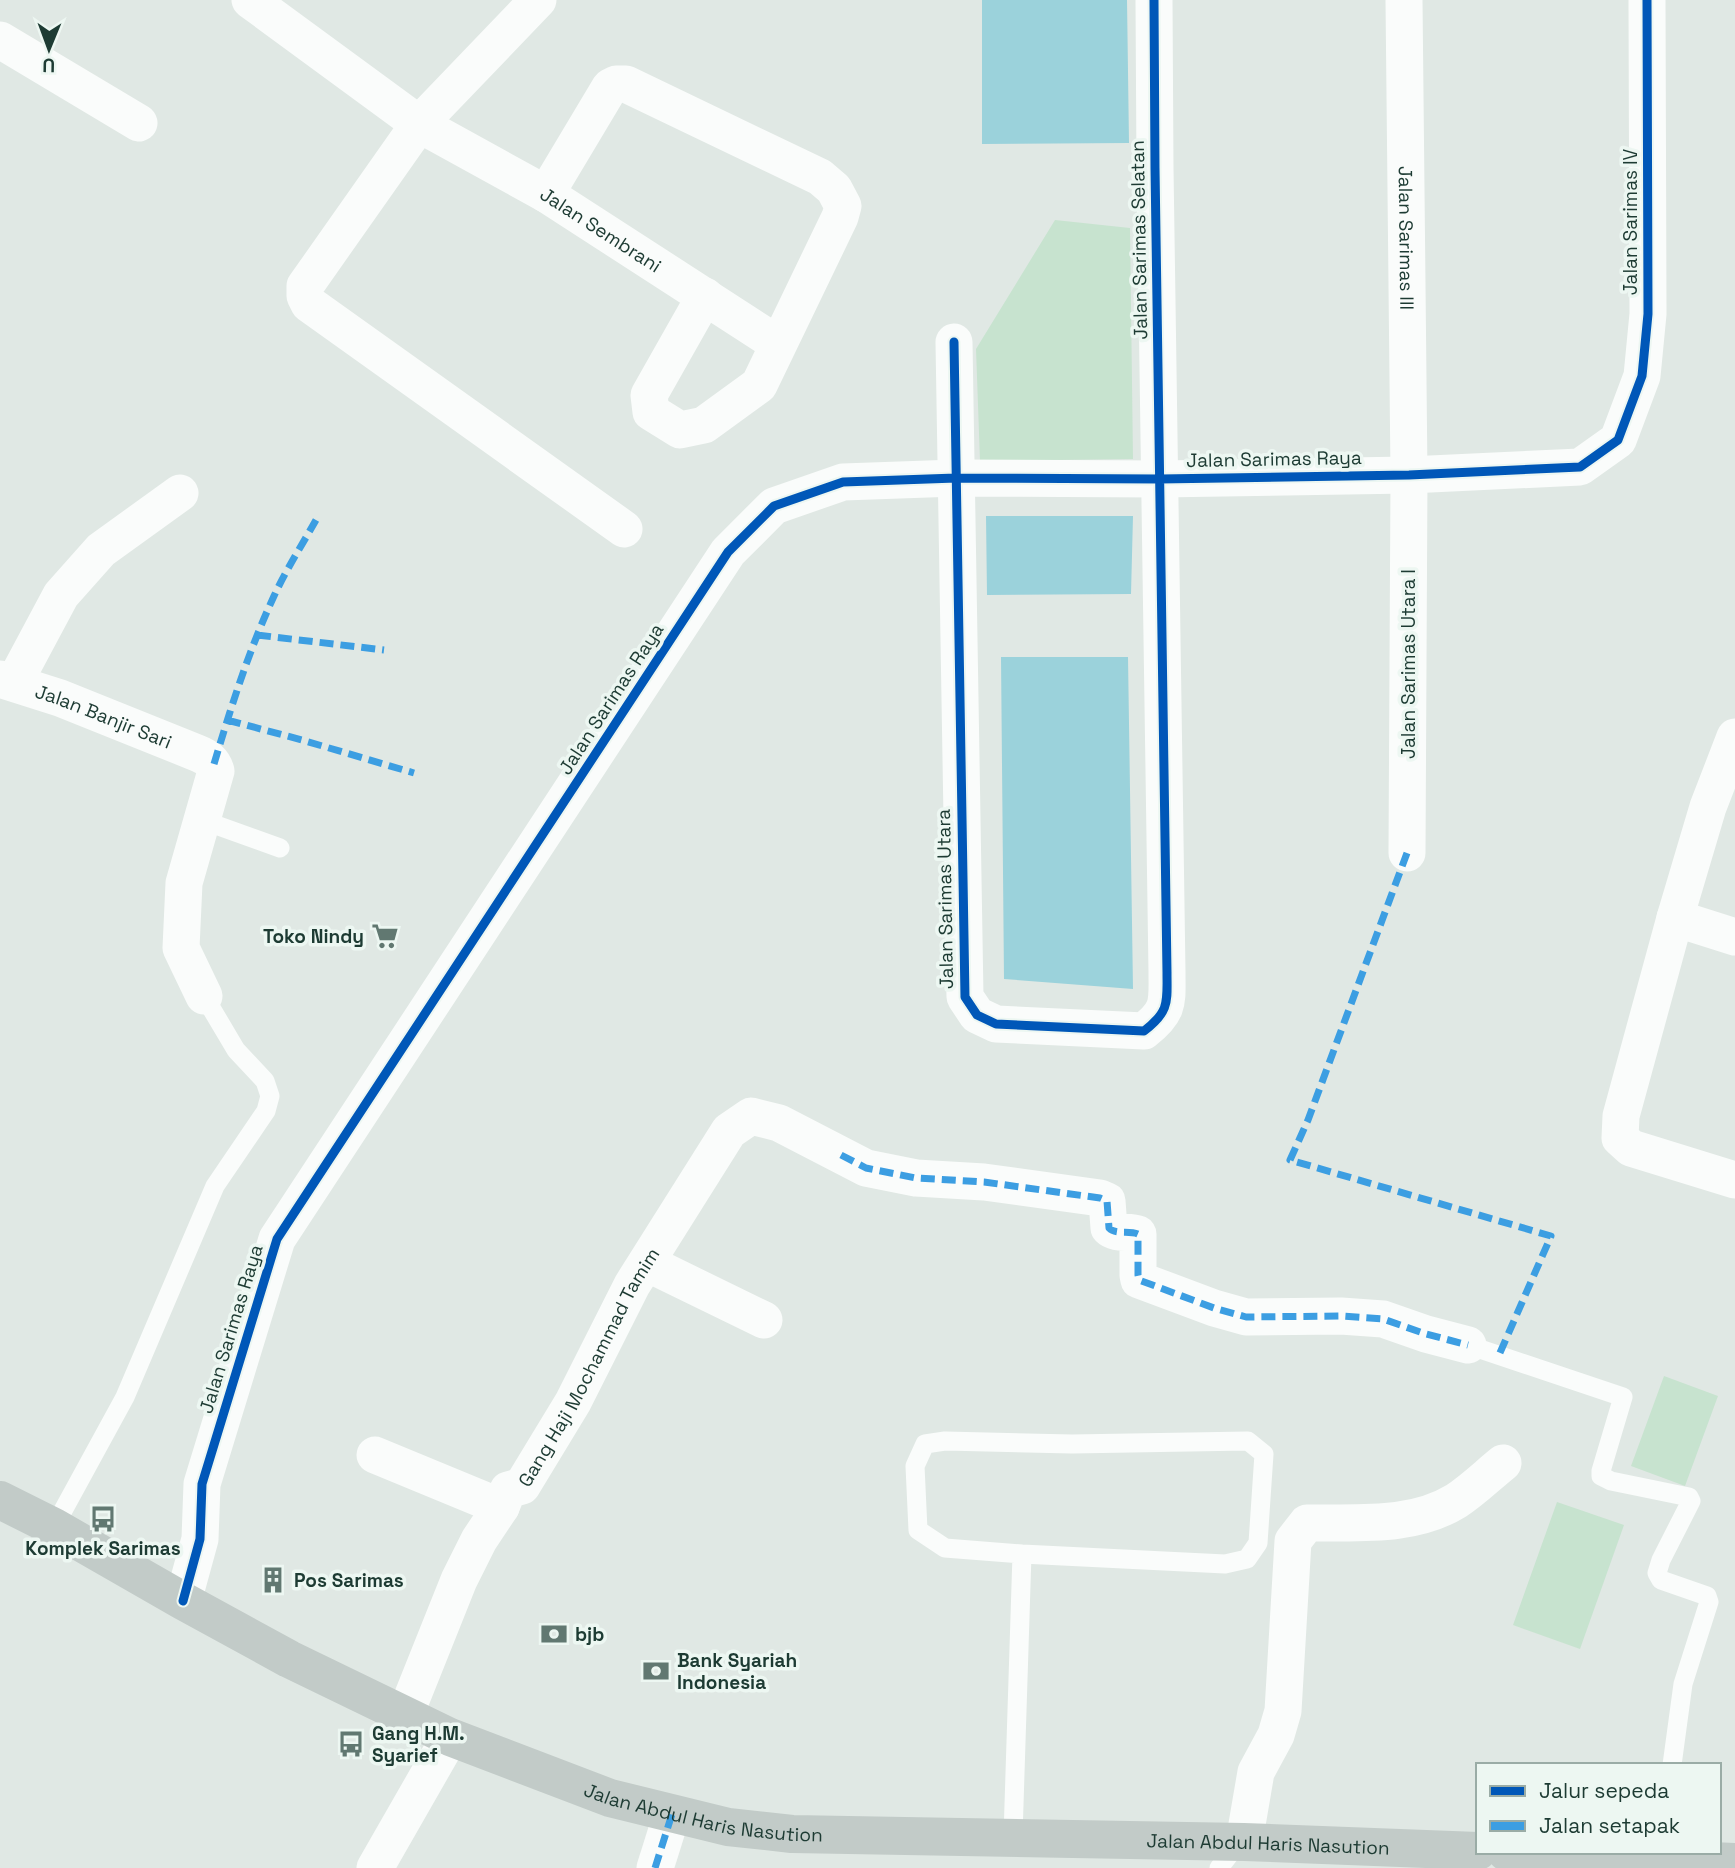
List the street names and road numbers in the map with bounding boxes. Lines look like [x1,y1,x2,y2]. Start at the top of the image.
street label: Jalan Sarimas Selatan [1125,140,1153,340]
street label: Jalan Sarimas IV [1618,148,1643,295]
street label: Jalan Sarimas III [1393,166,1420,310]
street label: Jalan Sembrani [536,181,666,278]
street label: Jalan Sarimas Raya [1186,445,1362,473]
street label: Jalan Sarimas Utara I [1396,569,1421,759]
street label: Jalan Sarimas Raya [553,619,669,779]
street label: Jalan Banjir Sari [32,678,176,754]
street label: Jalan Sarimas Utara [931,809,959,989]
street label: Jalan Sarimas Raya [193,1241,269,1417]
street label: Gang Haji Mochammad Tamim [512,1243,665,1491]
street label: Jalan Abdul Haris Nasution [581,1777,823,1847]
street label: Jalan Abdul Haris Nasution [1146,1828,1390,1860]

